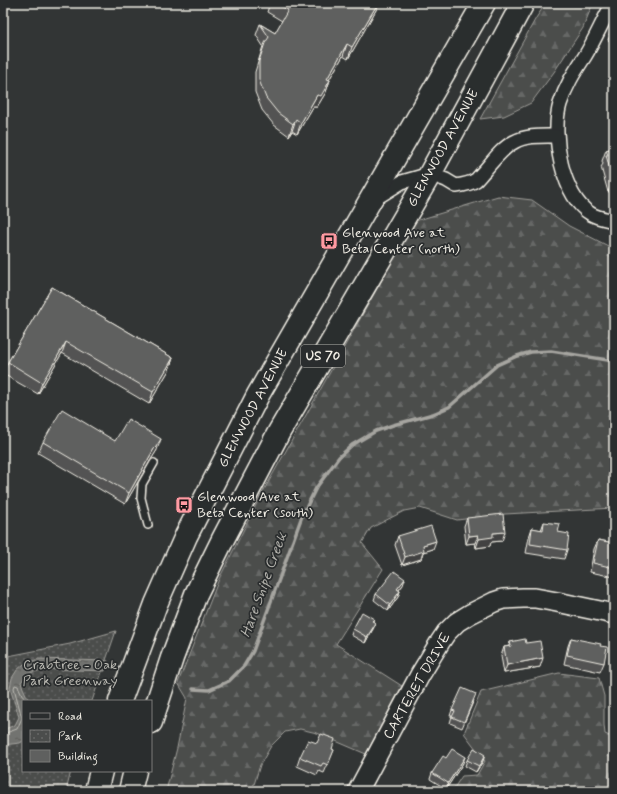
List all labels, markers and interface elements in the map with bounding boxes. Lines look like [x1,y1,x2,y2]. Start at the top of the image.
street label: GLENWOOD AVENUE [403,86,483,210]
place label: Glenwood Ave at Beta Center (north) [342,224,460,258]
bus stop icon: Glenwood Ave at Beta Center (north) [319,231,339,251]
street label: GLENWOOD AVENUE [214,345,292,471]
road number: US 70 [301,345,345,367]
place label: Glenwood Ave at Beta Center (south) [197,488,313,522]
bus stop icon: Glenwood Ave at Beta Center (south) [174,495,194,515]
water label: Hare Snipe Creek [236,529,292,640]
street label: CARTERET DRIVE [379,629,455,743]
park label: Crabtree - Oak Park Greenway [22,656,118,690]
legend [22,700,152,772]
text: Road [58,709,82,725]
text: Park [58,729,82,745]
text: Building [58,749,98,766]

